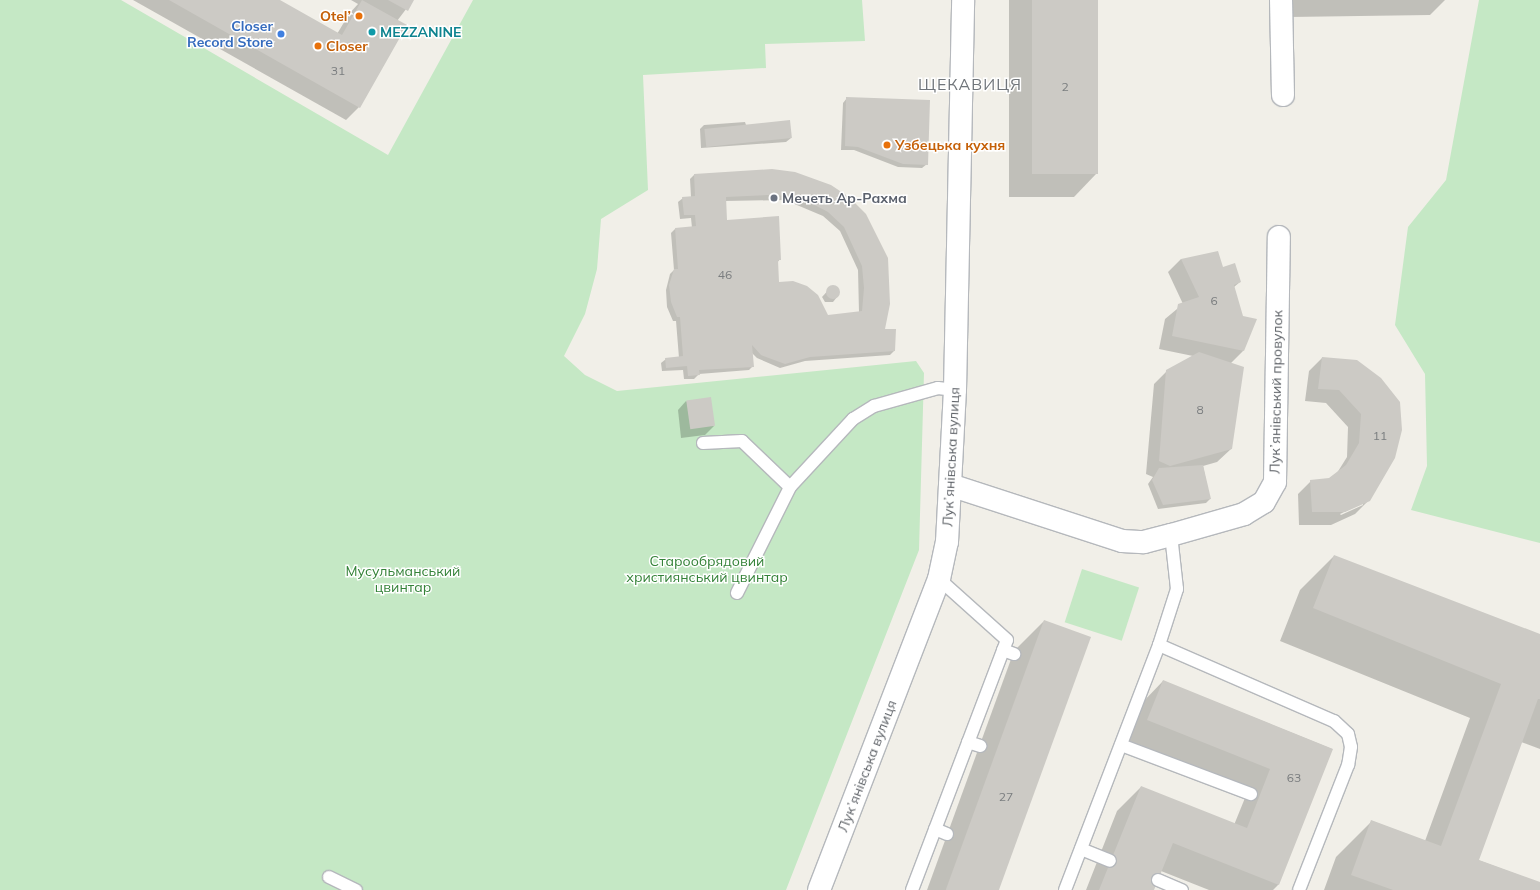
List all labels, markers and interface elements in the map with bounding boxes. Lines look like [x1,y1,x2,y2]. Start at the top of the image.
place label: Otel’ [320,8,351,24]
marker: Otel’ [354,11,364,21]
place label: Closer Record Store [187,18,273,50]
place label: MEZZANINE [380,24,461,40]
marker: MEZZANINE [367,27,377,37]
marker: Closer Record Store [276,29,286,39]
place label: Closer [326,38,368,54]
marker: Closer [313,41,323,51]
house number: 31 [331,64,345,78]
district label: ЩЕКАВИЦЯ [918,74,1022,94]
house number: 2 [1061,80,1069,94]
place label: Узбецька кухня [895,137,1005,153]
marker: Узбецька кухня [882,140,892,150]
place label: Мечеть Ар-Рахма [782,190,907,206]
marker: Мечеть Ар-Рахма [769,193,779,203]
house number: 46 [718,268,732,282]
house number: 6 [1210,294,1218,308]
street label: Лукʼянівський провулок [1266,310,1286,474]
street label: Лукʼянівська вулиця [939,387,963,527]
house number: 8 [1196,403,1204,417]
house number: 11 [1373,429,1387,443]
park label: Старообрядовий християнський цвинтар [626,553,788,586]
park label: Мусульманський цвинтар [346,563,460,596]
street label: Лукʼянівська вулиця [834,698,900,834]
house number: 63 [1287,771,1301,785]
house number: 27 [999,790,1013,804]

